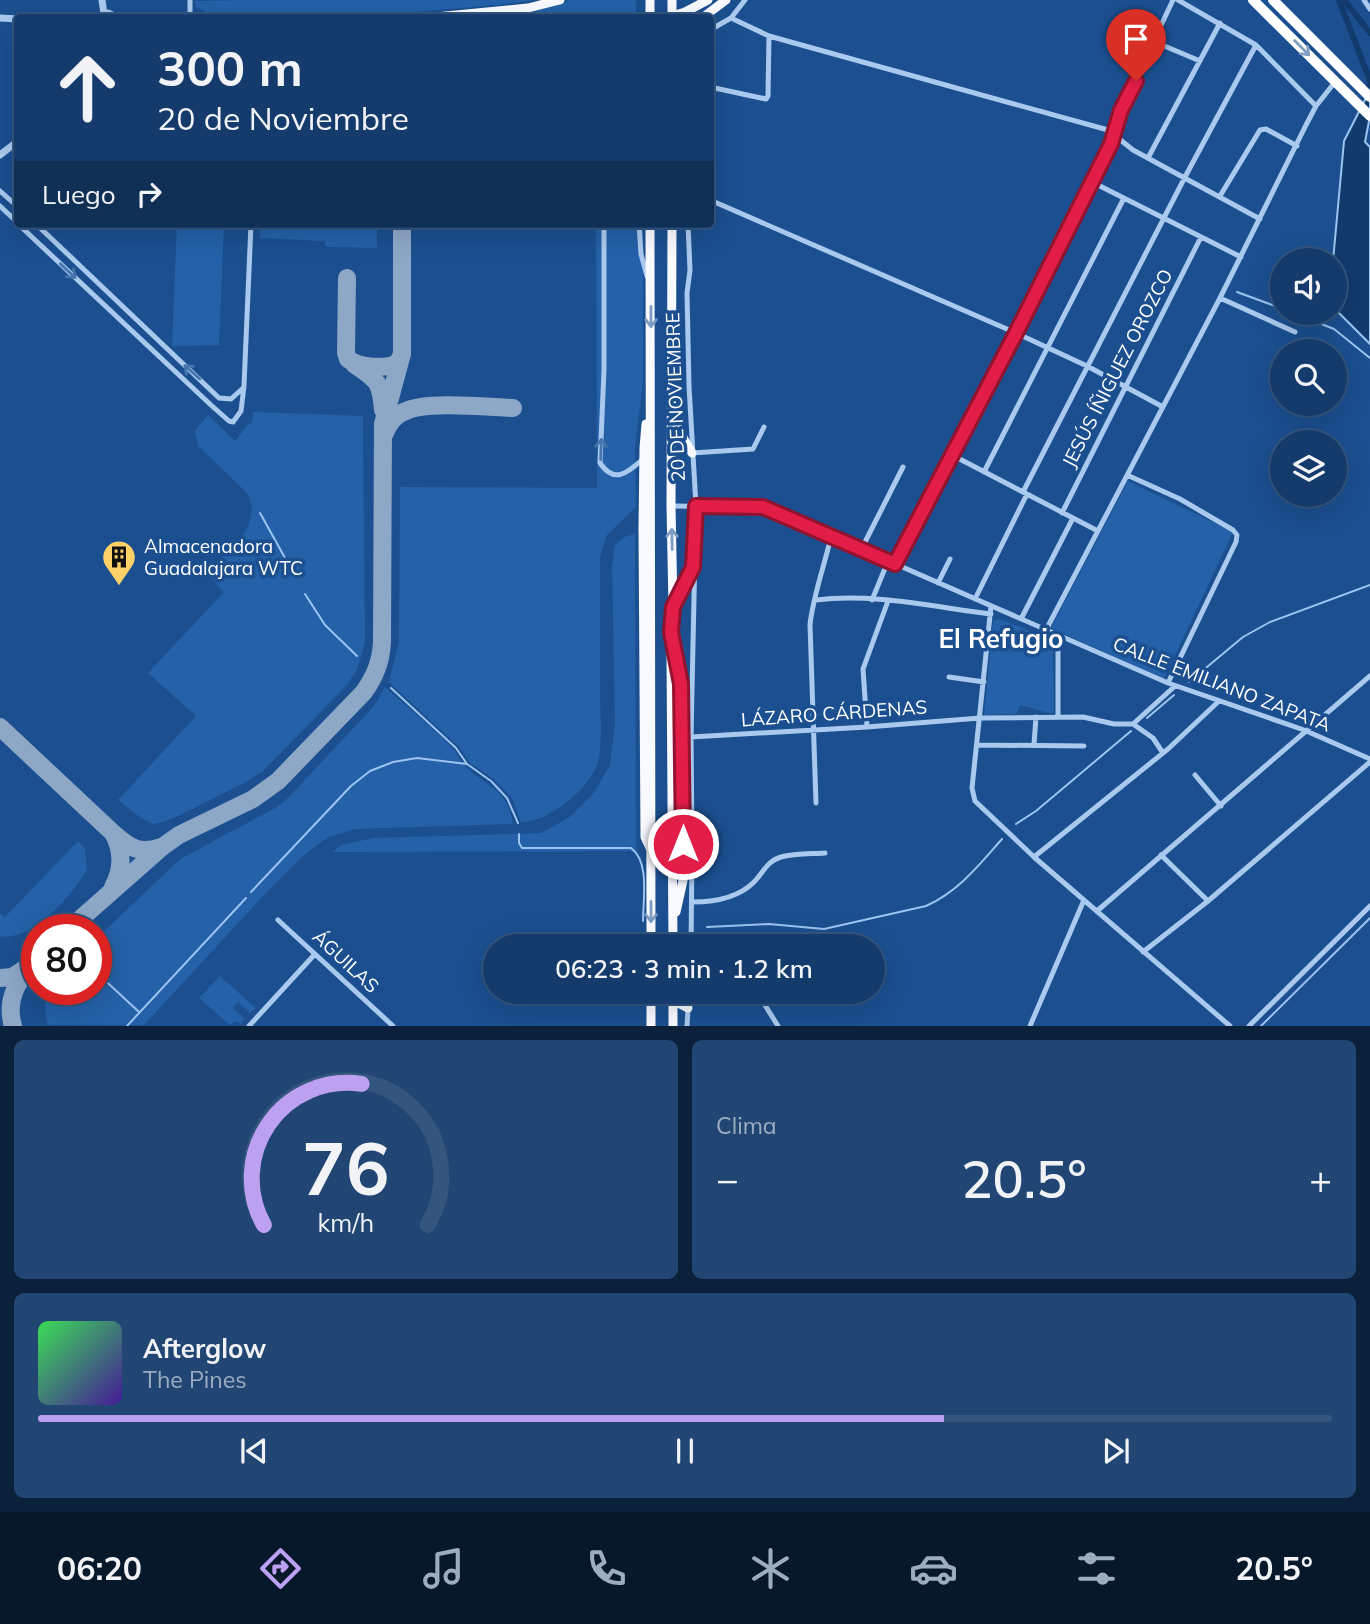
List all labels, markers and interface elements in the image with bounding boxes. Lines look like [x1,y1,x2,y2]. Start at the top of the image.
pin [1106,9,1166,81]
icon: arrive [1117,20,1155,58]
text: 300 m [157,37,303,98]
one-way arrow [1293,40,1310,57]
icon: ahead [42,42,133,133]
text: 20 de Noviembre [157,98,409,138]
icon: right [130,175,168,213]
text: Luego [42,178,116,211]
map controls [1270,248,1347,507]
button: sound [1270,248,1347,325]
one-way arrow [59,262,76,279]
street label: JESÚS ÍÑIGUEZ OROZCO [1057,265,1177,471]
one-way arrow [644,305,658,328]
street label: 20 DE NOVIEMBRE [660,312,690,482]
button: search [1270,339,1347,416]
one-way arrow [183,364,201,380]
button: layers [1270,430,1347,507]
one-way arrow [594,438,607,461]
one-way arrow [665,528,678,551]
place label: Almacenadora Guadalajara WTC [144,534,303,580]
building icon: Almacenadora Guadalajara WTC [100,538,138,587]
district label: El Refugio [939,622,1063,655]
street label: CALLE EMILIANO ZAPATA [1110,631,1334,737]
street label: LÁZARO CÁRDENAS [740,695,928,731]
position arrow [646,807,720,881]
one-way arrow [644,900,658,923]
speed limit sign: 80 [21,914,112,1005]
street label: ÁGUILAS [308,924,384,998]
text: 06:23 · 3 min · 1.2 km [555,952,813,985]
text: Clima [716,1111,777,1140]
text: 76 [302,1123,390,1214]
text: 20.5° [961,1146,1087,1211]
text: − [716,1155,739,1203]
text: + [1309,1155,1332,1203]
text: km/h [318,1207,374,1238]
text: Afterglow [143,1332,266,1365]
text: The Pines [143,1365,247,1394]
icon: previous [235,1432,273,1470]
icon: pause [666,1432,704,1470]
icon: next [1097,1432,1135,1470]
icon: directions [256,1544,305,1593]
icon: music [419,1544,468,1593]
icon: phone [582,1544,631,1593]
icon: climate [746,1544,795,1593]
icon: car [909,1544,958,1593]
icon: filters [1072,1544,1121,1593]
text: 06:20 [57,1548,142,1588]
text: 20.5° [1235,1548,1313,1588]

